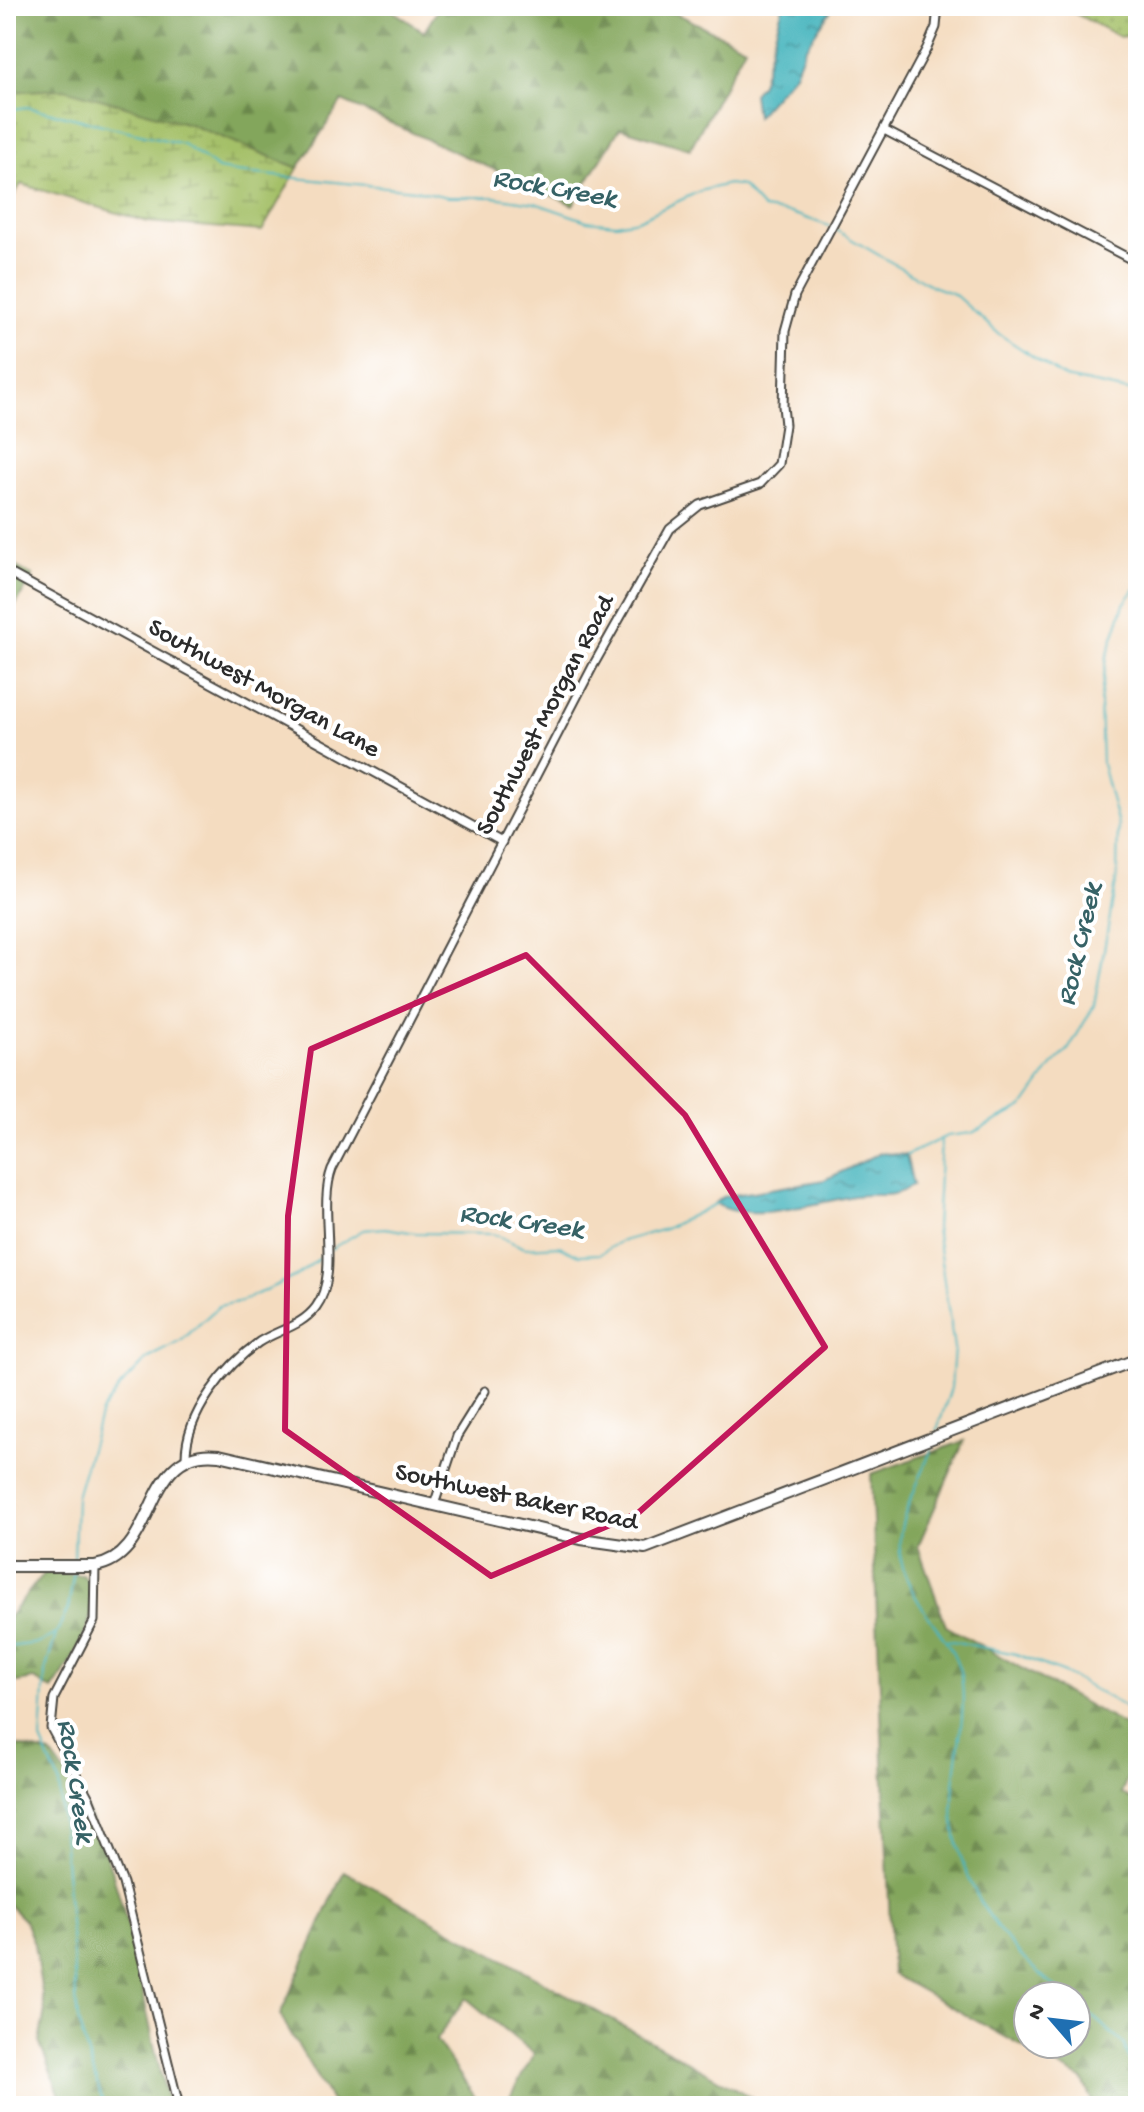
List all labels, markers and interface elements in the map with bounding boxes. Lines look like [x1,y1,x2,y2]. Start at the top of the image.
water label: Rock Creek [490,163,621,217]
street label: Southwest Morgan Road [471,589,624,841]
street label: Southwest Morgan Lane [142,613,385,767]
water label: Rock Creek [1051,878,1112,1009]
water label: Rock Creek [457,1198,587,1248]
street label: Southwest Baker Road [392,1458,642,1540]
water label: Rock Creek [48,1717,100,1847]
north arrow [1012,1980,1092,2060]
text: N [1023,2000,1053,2025]

